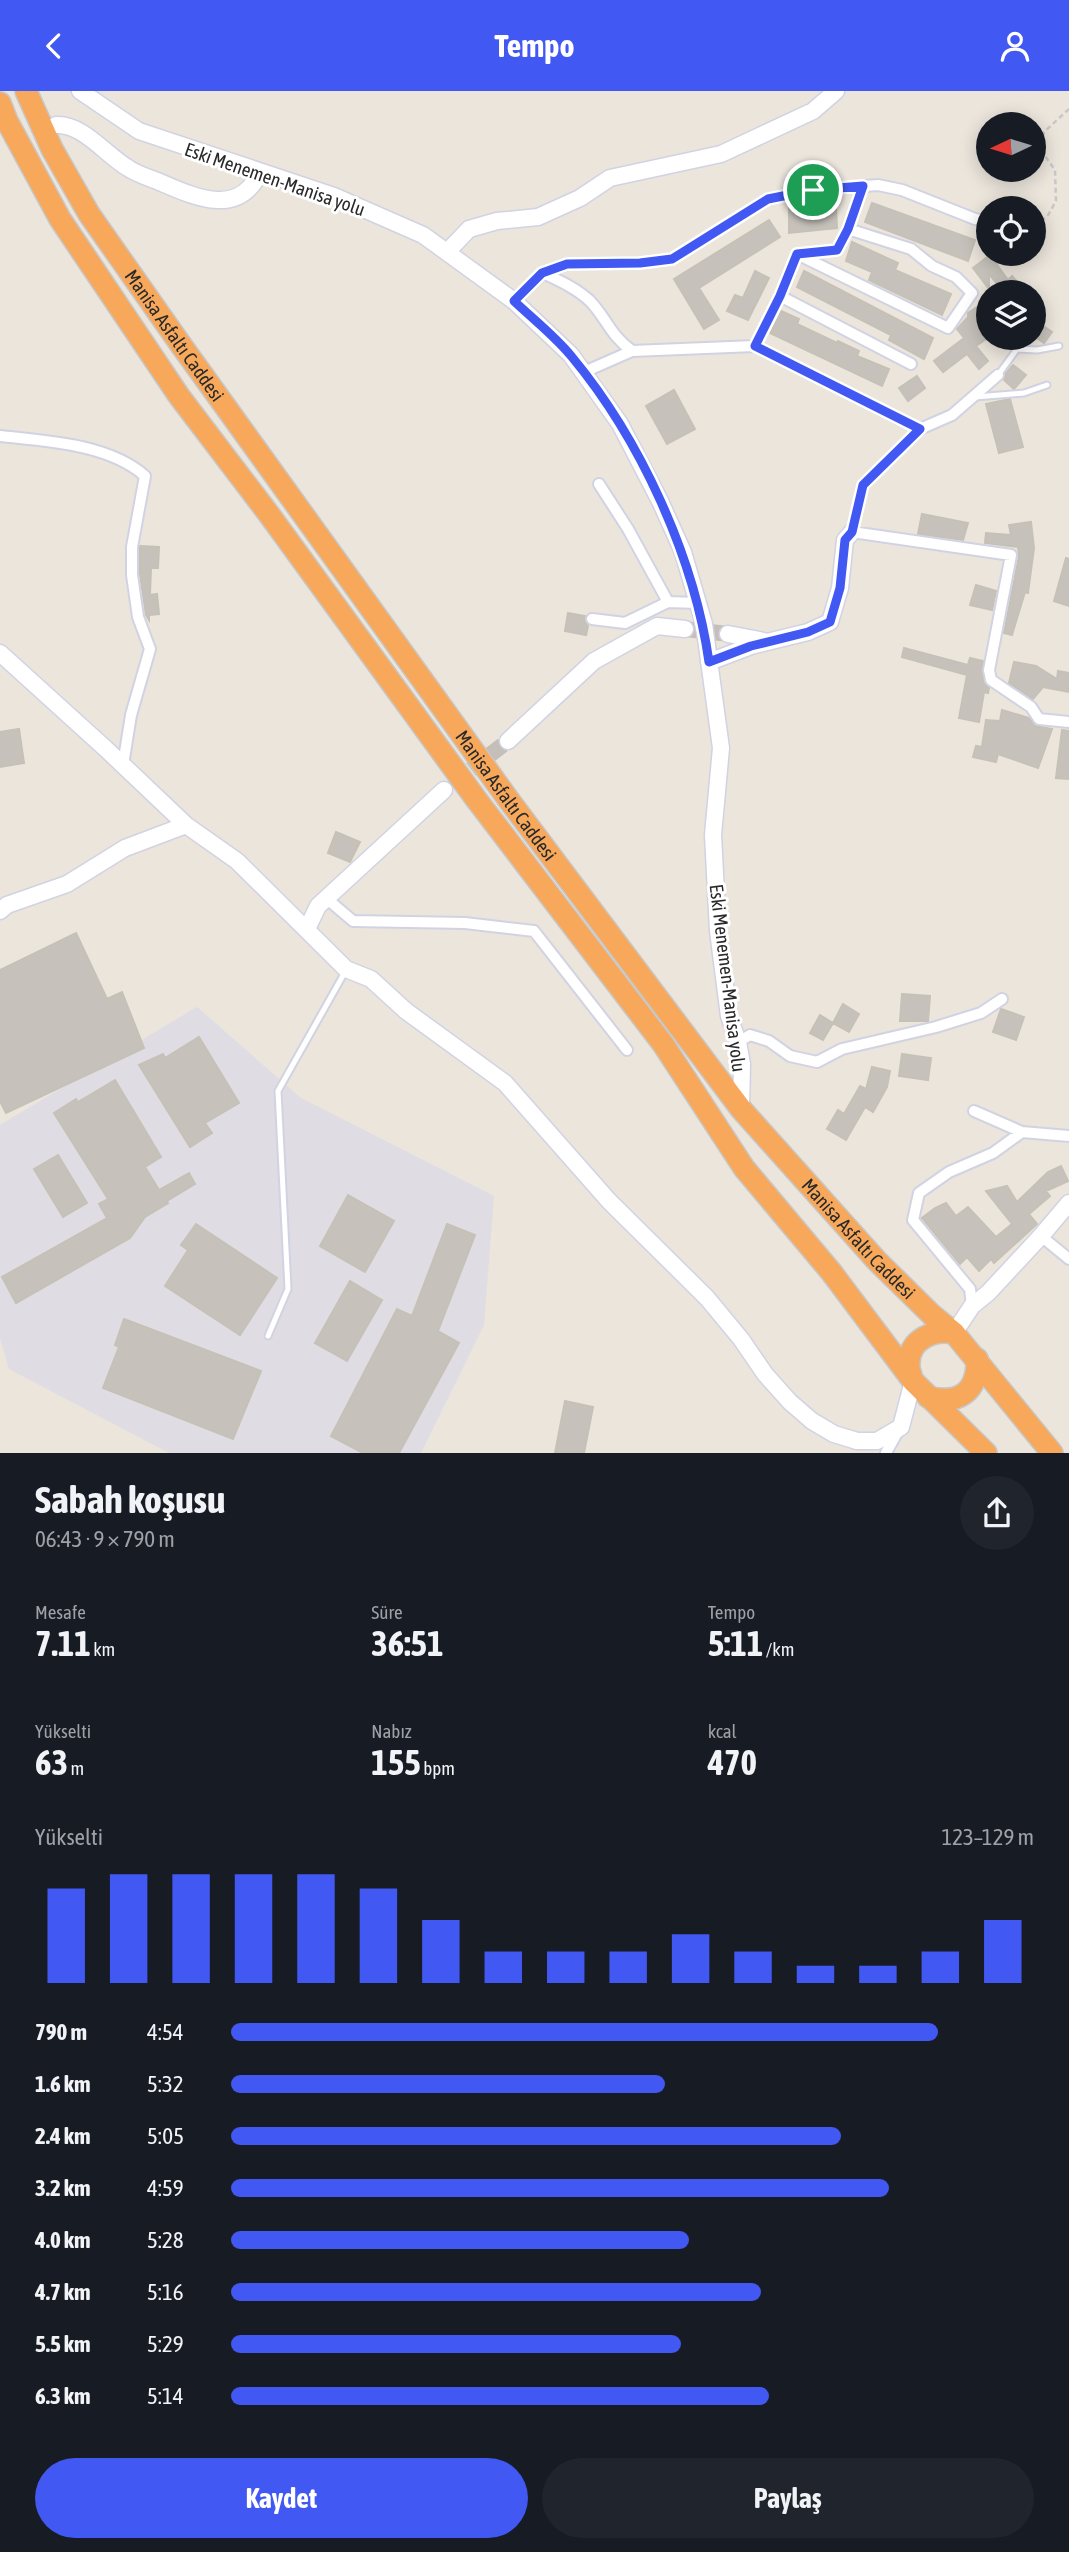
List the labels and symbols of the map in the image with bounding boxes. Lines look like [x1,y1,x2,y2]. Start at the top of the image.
north arrow [976,112,1046,182]
street label: Eski Menemen-Manisa yolu [182,138,368,220]
pin [783,160,843,220]
street label: Manisa Asfaltı Caddesi [121,265,229,406]
street label: Manisa Asfaltı Caddesi [451,726,561,865]
street label: Eski Menemen-Manisa yolu [706,883,750,1073]
street label: Manisa Asfaltı Caddesi [798,1174,920,1303]

